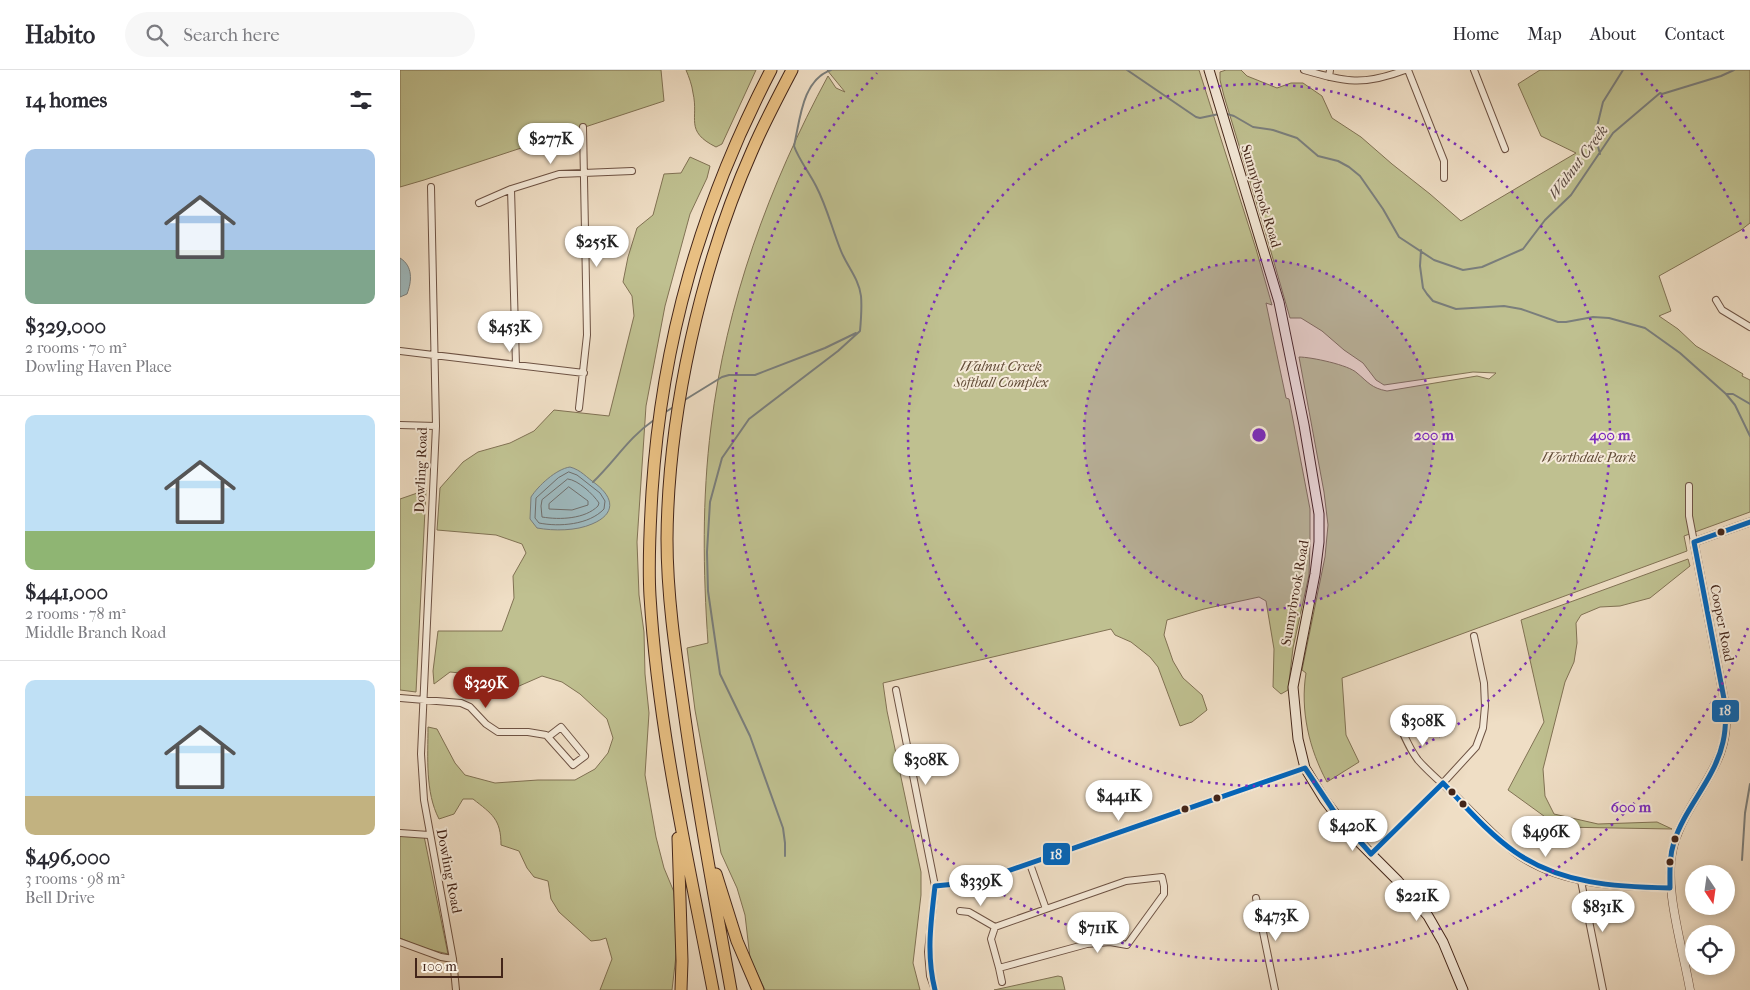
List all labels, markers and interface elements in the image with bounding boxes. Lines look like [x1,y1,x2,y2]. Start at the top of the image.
search box [125,12,475,57]
text: Habito [25,21,95,49]
icon: search [143,21,171,49]
text: Search here [183,24,280,46]
text: Home [1452,24,1499,45]
text: Map [1527,24,1562,45]
text: About [1590,24,1636,45]
text: Contact [1664,24,1725,45]
icon: filters [347,86,375,114]
text: 14 homes [25,88,107,112]
water label: Walnut Creek [1544,121,1612,203]
pin: $277K [516,122,586,165]
text: $277K [529,129,573,148]
street label: Sunnybrook Road [1237,142,1285,250]
icon: home [155,182,245,272]
pin: $255K [562,226,632,268]
text: $255K [576,232,618,251]
pin: $453K [475,310,545,353]
text: $329,000 [25,314,106,338]
text: $453K [489,317,531,336]
text: 2 rooms · 70 m² [25,338,127,357]
text: Dowling Haven Place [25,357,172,376]
park label: Walnut Creek Softball Complex [953,358,1049,391]
centre of rings [1250,426,1268,444]
text: 200 m [1414,426,1454,444]
text: 400 m [1588,426,1631,444]
street label: Dowling Road [411,427,431,513]
icon: home [155,447,245,537]
park label: Worthdale Park [1542,449,1636,466]
unlabelled marker [1716,527,1726,537]
street label: Sunnybrook Road [1277,538,1313,647]
text: $441,000 [25,580,108,604]
street label: Cooper Road [1706,583,1738,663]
text: 2 rooms · 78 m² [25,604,126,623]
text: Middle Branch Road [25,623,166,642]
pin: $329K [451,666,521,709]
text: $329K [464,673,508,692]
line badge: 18 [1711,699,1740,723]
text: 18 [1719,702,1731,719]
pin: $308K [1388,704,1458,747]
text: $308K [1401,711,1445,730]
icon: home [155,712,245,802]
pin: $308K [891,744,961,786]
text: $308K [904,750,948,769]
pin: $441K [1084,780,1154,822]
text: $441K [1096,786,1142,805]
unlabelled marker [1447,787,1457,797]
unlabelled marker [1212,793,1222,803]
text: 600 m [1611,798,1652,816]
unlabelled marker [1458,799,1468,809]
unlabelled marker [1180,804,1190,814]
pin: $420K [1318,810,1388,852]
text: $420K [1330,816,1376,835]
pin: $496K [1511,816,1581,858]
text: $496K [1523,822,1569,841]
street label: Dowling Road [432,827,466,915]
unlabelled marker [1670,834,1680,844]
line badge: 18 [1042,842,1071,866]
text: $496,000 [25,845,110,869]
text: 18 [1050,846,1062,863]
unlabelled marker [1665,857,1675,867]
pin: $339K [946,864,1016,907]
north arrow [1685,865,1735,915]
map controls [1685,865,1735,975]
text: 3 rooms · 98 m² [25,869,125,888]
text: $339K [960,871,1002,890]
pin: $221K [1382,880,1452,922]
text: $221K [1396,886,1438,905]
text: Bell Drive [25,888,95,907]
pin: $831K [1568,890,1638,933]
text: $831K [1583,897,1623,916]
pin: $473K [1241,900,1311,942]
text: $473K [1254,906,1298,925]
pin: $711K [1063,912,1133,954]
text: $711K [1078,918,1118,937]
button: locate [1685,925,1735,975]
scale bar [415,955,502,978]
text: 100 m [422,958,457,975]

